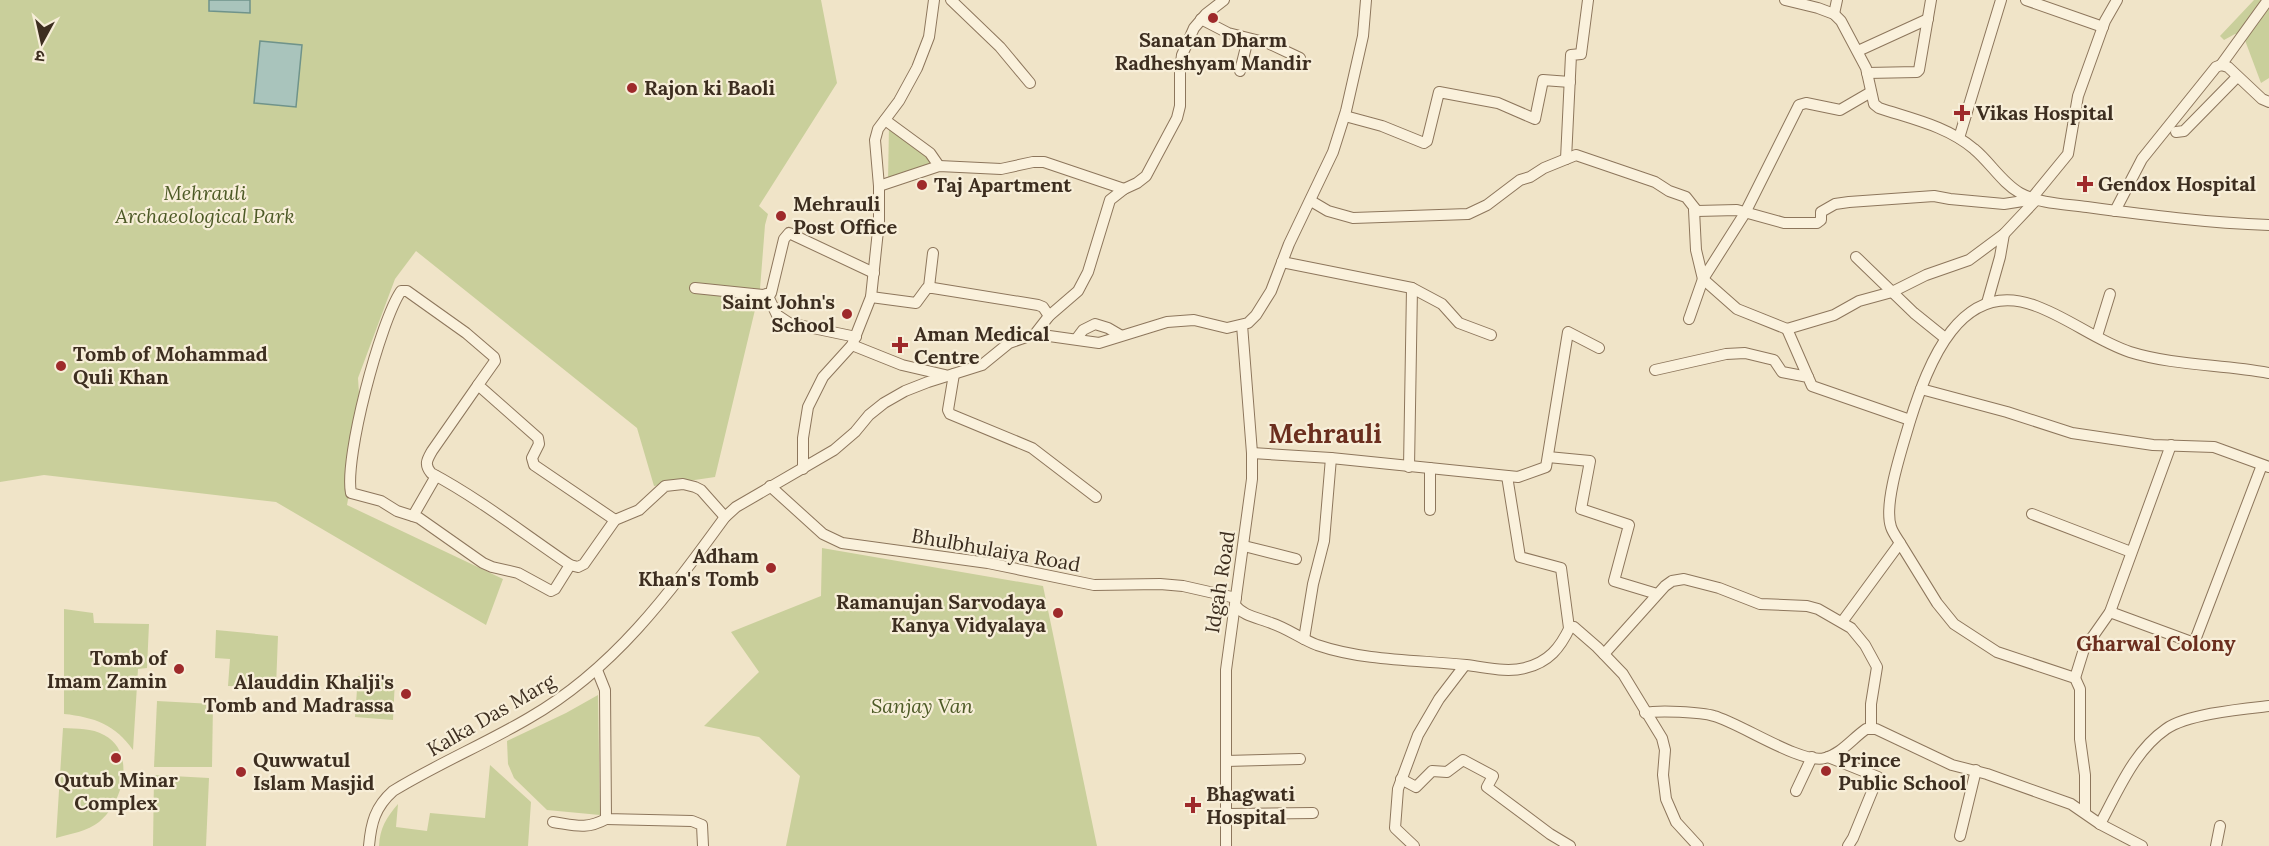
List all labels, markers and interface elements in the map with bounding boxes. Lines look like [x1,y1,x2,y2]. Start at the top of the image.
marker: Sanatan Dharm Radheshyam Mandir [1206,11,1220,25]
north arrow [12,12,72,72]
place label: Sanatan Dharm Radheshyam Mandir [1115,27,1312,75]
text: उ [33,46,46,67]
place label: Rajon ki Baoli [644,75,775,100]
marker: Rajon ki Baoli [625,81,639,95]
place label: Vikas Hospital [1976,100,2114,125]
marker: Vikas Hospital [1953,104,1971,122]
place label: Gendox Hospital [2098,171,2256,196]
place label: Taj Apartment [934,172,1072,197]
marker: Gendox Hospital [2076,175,2094,193]
marker: Taj Apartment [915,178,929,192]
park label: Mehrauli Archaeological Park [114,180,295,228]
place label: Mehrauli Post Office [793,191,897,239]
marker: Mehrauli Post Office [774,209,788,223]
place label: Saint John's School [722,289,835,337]
marker: Saint John's School [840,307,854,321]
place label: Aman Medical Centre [914,321,1049,369]
marker: Aman Medical Centre [891,336,909,354]
place label: Tomb of Mohammad Quli Khan [73,341,268,389]
marker: Tomb of Mohammad Quli Khan [54,359,68,373]
district label: Mehrauli [1268,417,1382,450]
street label: Bhulbhulaiya Road [910,522,1082,577]
street label: Idgah Road [1199,529,1240,635]
place label: Adham Khan's Tomb [638,543,760,591]
marker: Adham Khan's Tomb [764,561,778,575]
place label: Ramanujan Sarvodaya Kanya Vidyalaya [836,589,1047,637]
marker: Ramanujan Sarvodaya Kanya Vidyalaya [1051,606,1065,620]
district label: Gharwal Colony [2076,630,2236,657]
place label: Tomb of Imam Zamin [47,645,169,693]
marker: Tomb of Imam Zamin [172,662,186,676]
street label: Kalka Das Marg [422,667,560,761]
place label: Alauddin Khalji's Tomb and Madrassa [204,669,395,717]
marker: Alauddin Khalji's Tomb and Madrassa [399,687,413,701]
park label: Sanjay Van [871,693,974,718]
place label: Quwwatul Islam Masjid [253,747,375,795]
place label: Prince Public School [1838,747,1966,795]
marker: Qutub Minar Complex [109,751,123,765]
marker: Prince Public School [1819,764,1833,778]
marker: Quwwatul Islam Masjid [234,765,248,779]
place label: Qutub Minar Complex [54,767,178,815]
place label: Bhagwati Hospital [1206,781,1295,829]
marker: Bhagwati Hospital [1184,796,1202,814]

